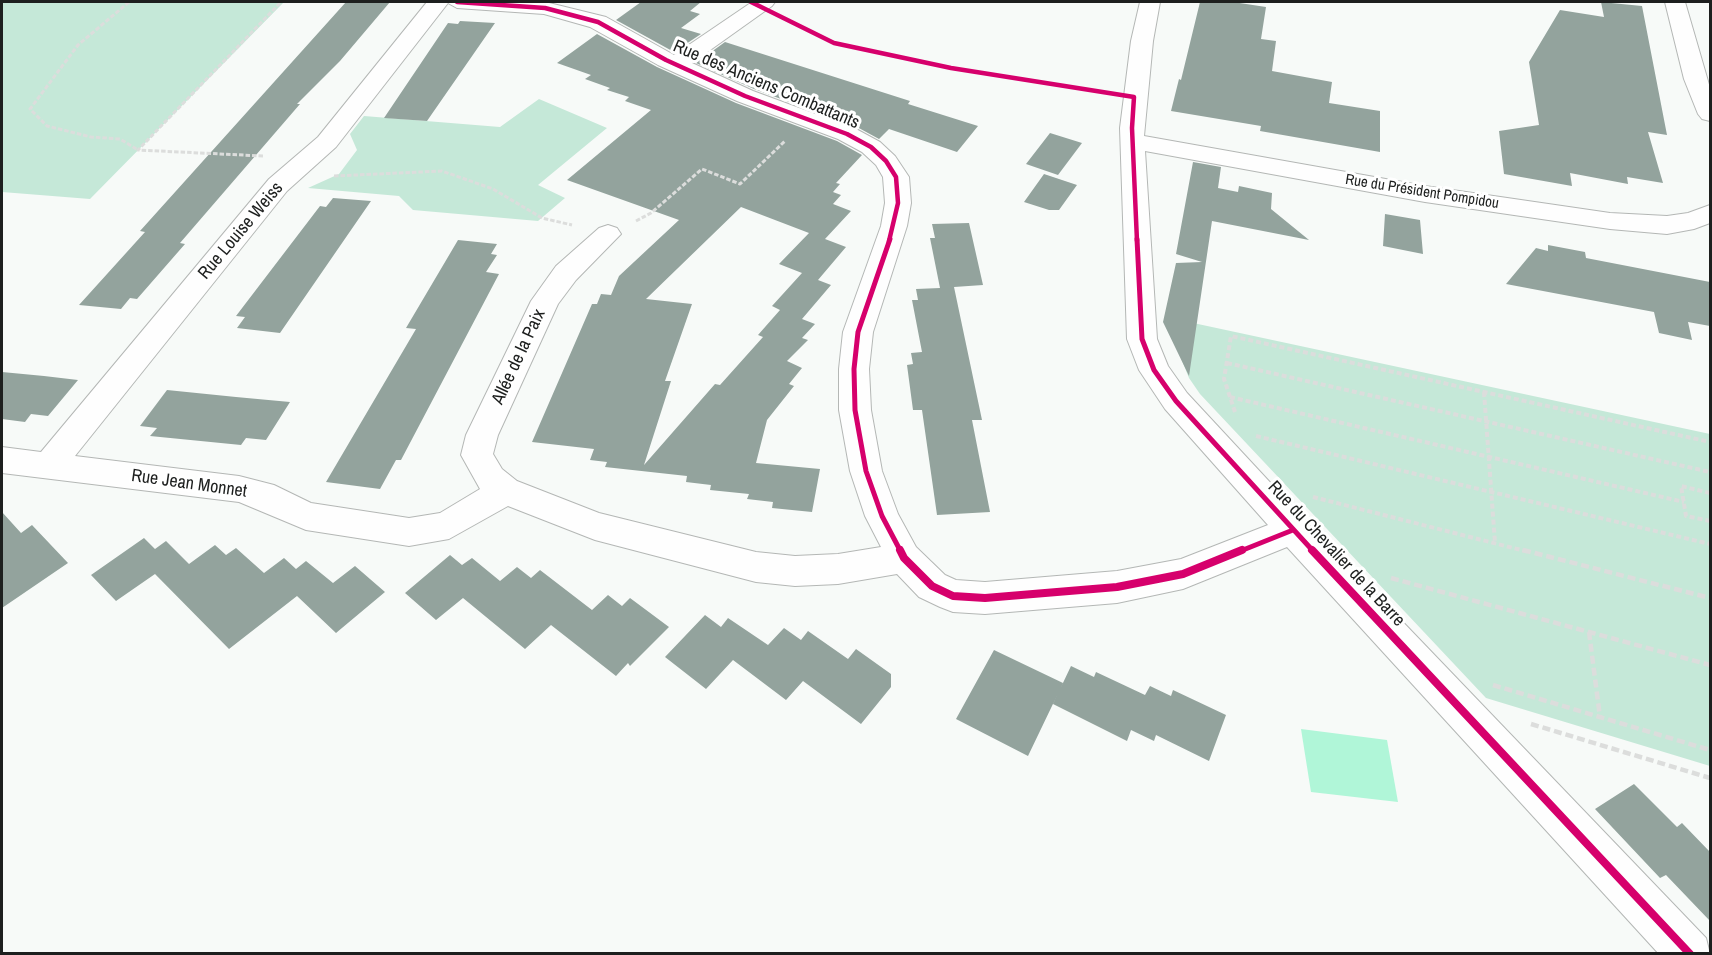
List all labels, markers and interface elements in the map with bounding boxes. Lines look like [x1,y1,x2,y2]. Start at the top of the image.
street label: Rue des Anciens Combattants [670,36,862,134]
street label: Rue du Président Pompidou [1344,171,1500,213]
street label: Rue Louise Weiss [194,178,288,284]
street label: Allée de la Paix [488,306,550,408]
street label: Rue Jean Monnet [130,465,248,503]
street label: Rue du Chevalier de la Barre [1263,477,1409,631]

